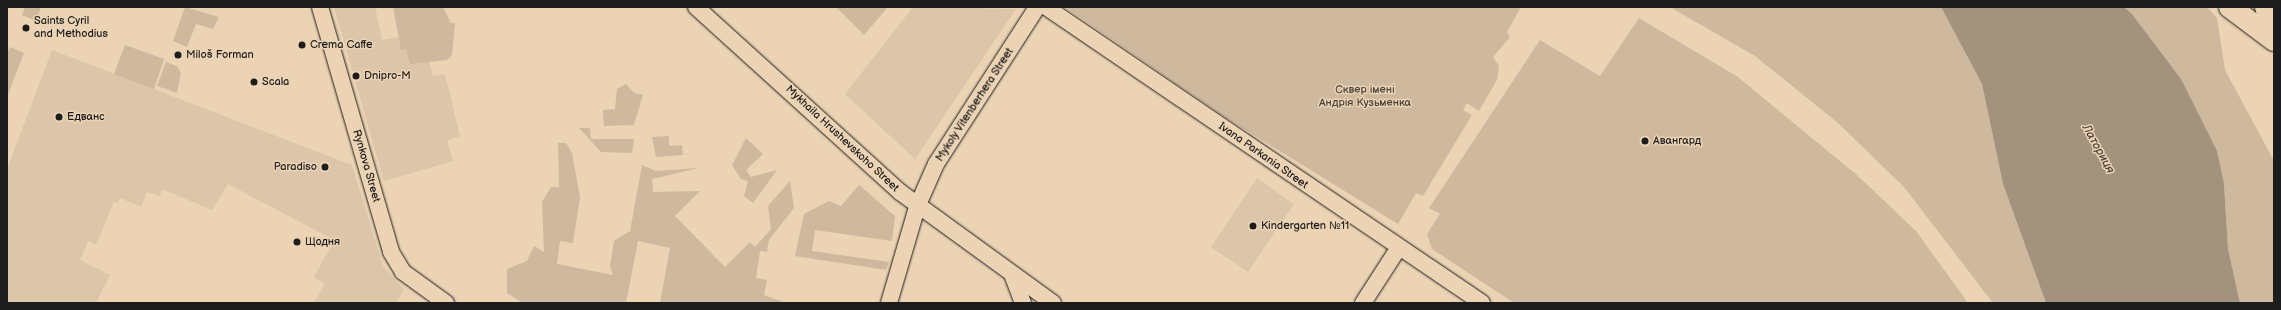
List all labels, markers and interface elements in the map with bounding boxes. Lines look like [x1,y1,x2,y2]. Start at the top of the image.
place label: Saints Cyril and Methodius [34,15,108,41]
marker: Saints Cyril and Methodius [21,23,31,33]
place label: Crema Caffe [310,38,373,52]
marker: Crema Caffe [297,40,307,50]
street label: Mykoly Vitenberhera Street [933,45,1017,165]
place label: Miloš Forman [186,48,254,62]
marker: Miloš Forman [173,50,183,60]
place label: Dnipro-M [364,69,411,83]
marker: Dnipro-M [351,71,361,81]
place label: Scala [262,75,289,89]
marker: Scala [249,77,259,87]
street label: Mykhaila Hrushevskoho Street [783,83,901,195]
park label: Сквер імені Андрія Кузьменка [1319,84,1411,110]
place label: Едванс [67,110,105,124]
marker: Едванс [54,112,64,122]
street label: Ivana Parkania Street [1216,120,1310,192]
water label: Латориця [2079,122,2117,176]
street label: Rynkova Street [349,128,383,204]
place label: Авангард [1653,134,1701,148]
marker: Авангард [1640,136,1650,146]
place label: Paradiso [274,160,317,174]
marker: Paradiso [320,162,330,172]
place label: Kindergarten №11 [1261,219,1349,233]
marker: Kindergarten №11 [1248,221,1258,231]
place label: Щодня [305,235,340,249]
marker: Щодня [292,237,302,247]

